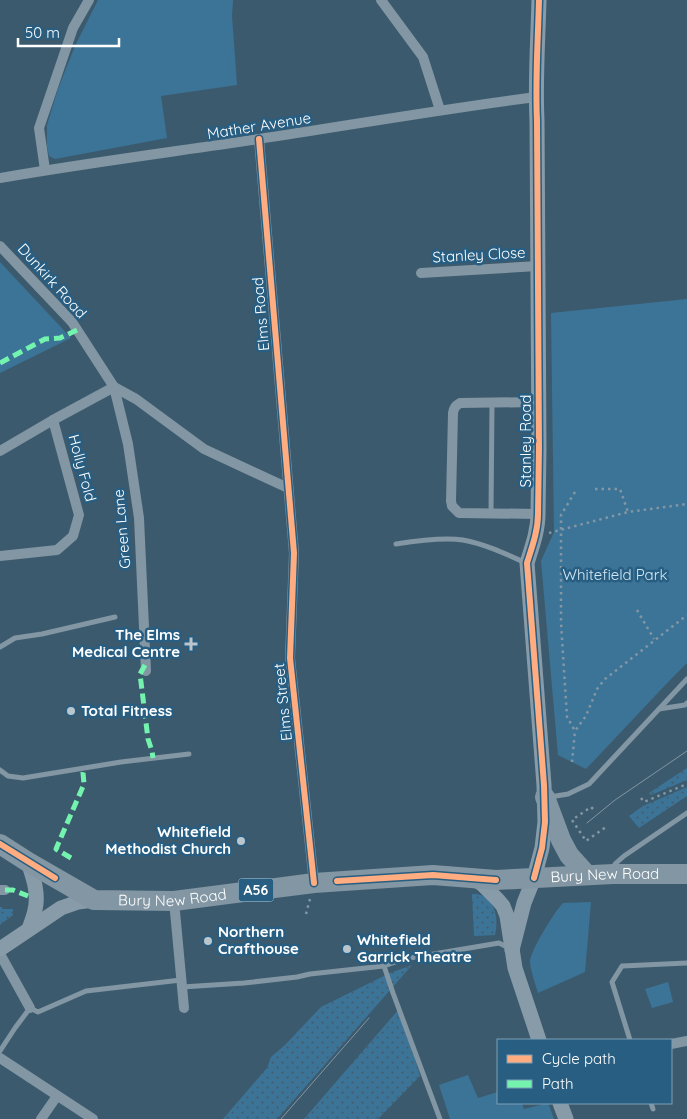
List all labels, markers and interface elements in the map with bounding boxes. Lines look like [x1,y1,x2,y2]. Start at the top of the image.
scale bar [18,15,119,47]
text: 50 m [25,23,60,42]
street label: Mather Avenue [206,108,312,143]
street label: Dunkirk Road [14,239,91,322]
street label: Stanley Close [432,243,526,266]
street label: Elms Road [248,276,273,352]
street label: Stanley Road [516,395,535,487]
street label: Holly Fold [64,432,101,504]
street label: Green Lane [109,488,134,570]
park label: Whitefield Park [562,565,668,584]
place label: The Elms Medical Centre [72,625,180,661]
marker: The Elms Medical Centre [184,637,198,651]
street label: Elms Street [269,662,296,742]
place label: Total Fitness [81,701,172,720]
marker: Total Fitness [65,705,77,717]
place label: Whitefield Methodist Church [105,822,231,858]
marker: Whitefield Methodist Church [235,835,247,847]
street label: Bury New Road [550,864,659,886]
road number: A56 [238,878,274,902]
street label: Bury New Road [118,884,228,910]
place label: Northern Crafthouse [218,922,299,958]
place label: Whitefield Garrick Theatre [357,930,472,966]
marker: Northern Crafthouse [202,935,214,947]
marker: Whitefield Garrick Theatre [341,943,353,955]
legend [497,1039,672,1104]
text: Cycle path [542,1049,616,1068]
text: Path [542,1074,574,1093]

